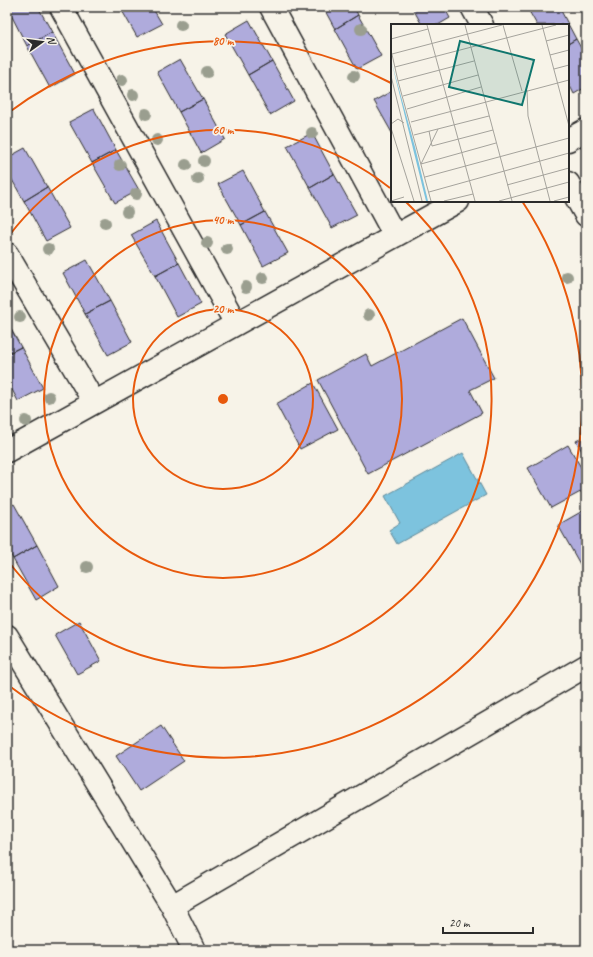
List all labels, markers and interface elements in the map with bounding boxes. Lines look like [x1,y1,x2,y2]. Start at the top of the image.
north arrow [22,22,62,62]
inset map [391,24,569,202]
text: 80 m [213,33,234,49]
text: N [44,35,60,47]
text: 60 m [213,122,235,138]
text: 40 m [213,212,234,228]
text: 20 m [213,301,234,317]
centre of rings [216,392,230,406]
scale bar [443,909,533,935]
text: 20 m [449,915,471,931]

